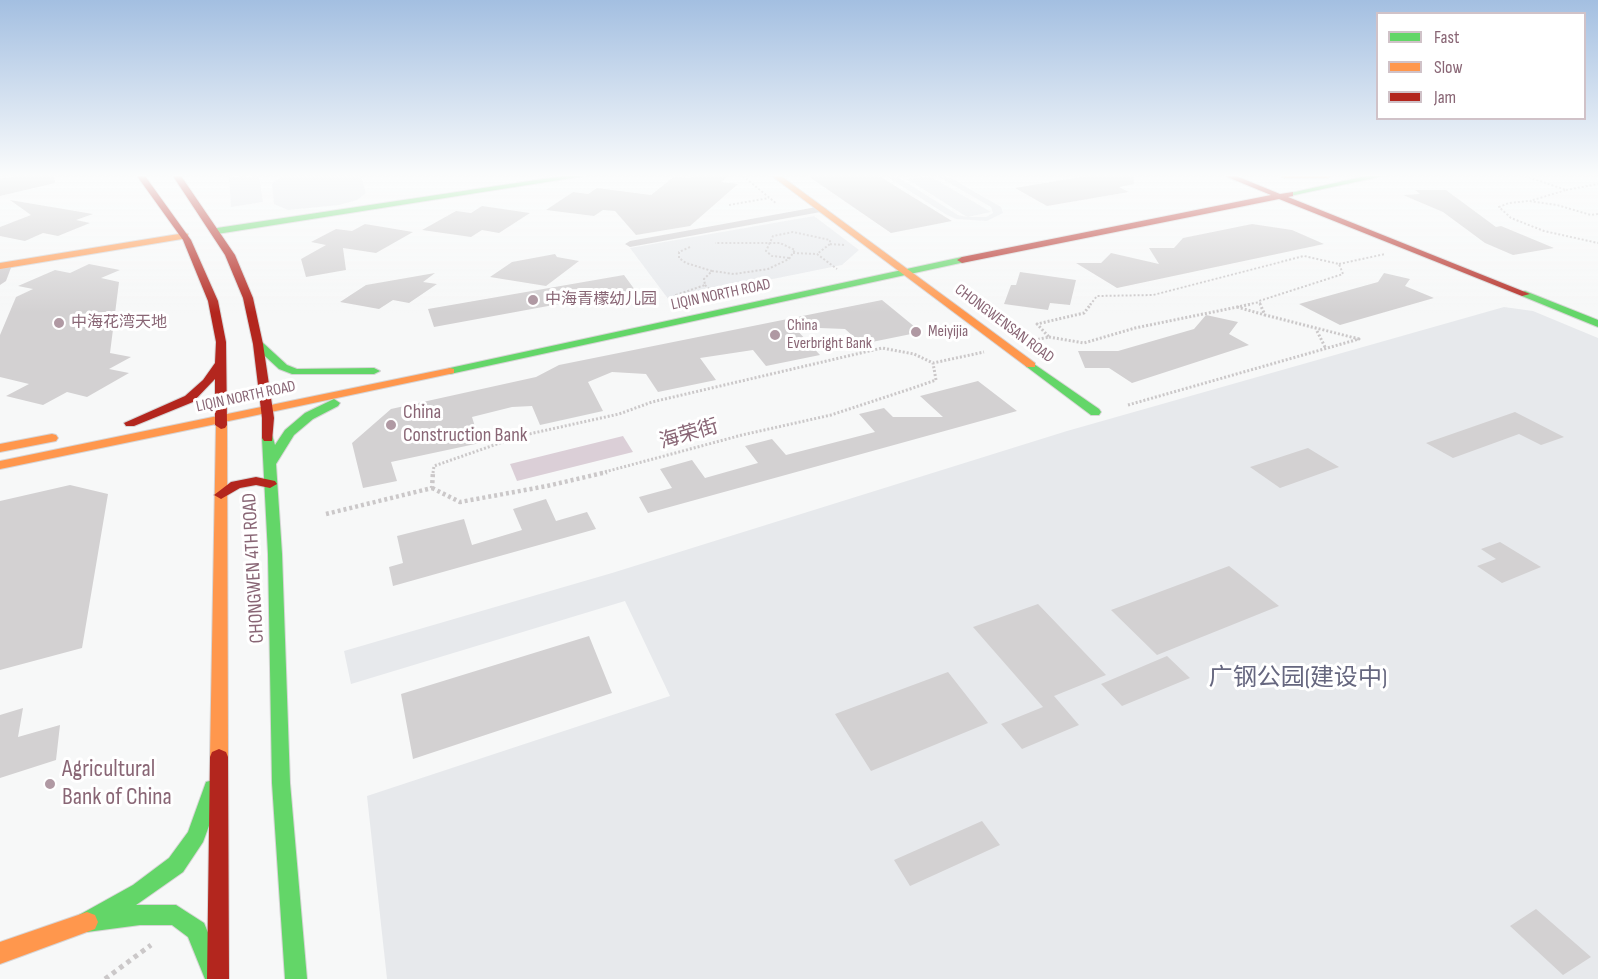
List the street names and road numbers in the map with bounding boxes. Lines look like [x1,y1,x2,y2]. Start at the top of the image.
street label: LIQIN NORTH ROAD [670,275,772,315]
street label: CHONGWENSAN ROAD [951,280,1057,368]
street label: LIQIN NORTH ROAD [195,377,297,417]
street label: 海荣街 [657,415,721,455]
street label: CHONGWEN 4TH ROAD [238,492,270,644]

